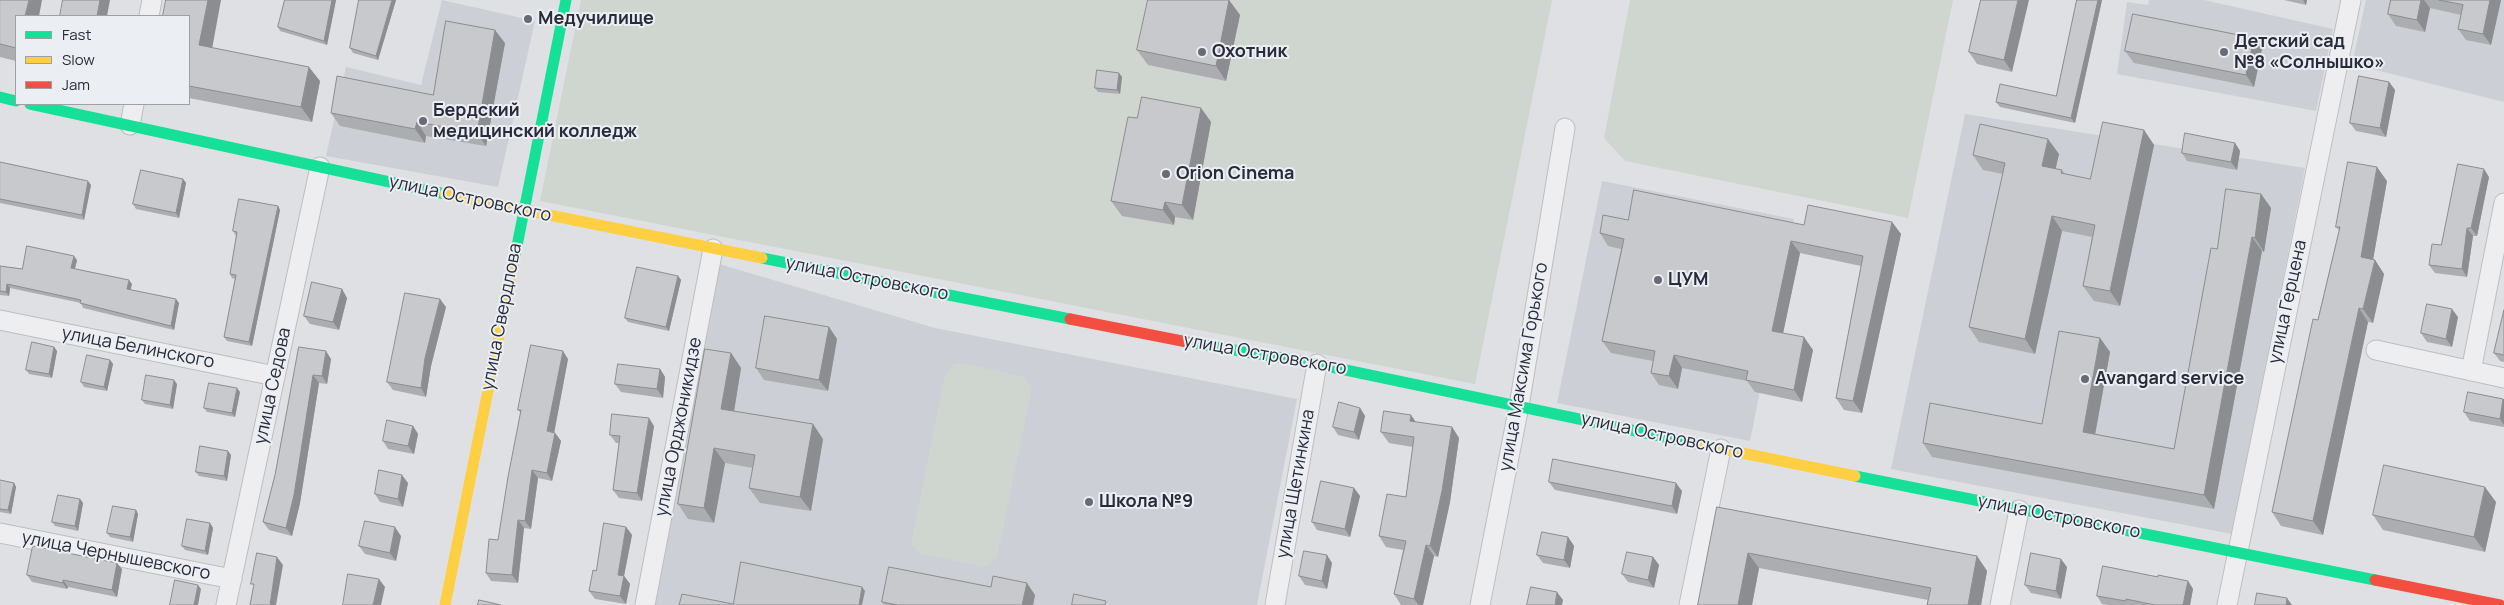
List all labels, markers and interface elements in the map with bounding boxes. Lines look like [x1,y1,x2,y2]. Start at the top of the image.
place label: Медучилище [538,8,654,30]
marker: Медучилище [522,13,534,25]
legend [15,15,190,105]
text: Fast [62,24,91,45]
place label: Детский сад №8 «Солнышко» [2234,31,2385,74]
place label: Охотник [1212,41,1287,63]
marker: Охотник [1196,46,1208,58]
marker: Детский сад №8 «Солнышко» [2218,46,2230,58]
text: Slow [62,49,95,70]
text: Jam [62,74,90,95]
place label: Бердский медицинский колледж [433,100,637,142]
marker: Бердский медицинский колледж [417,115,429,127]
place label: Orion Cinema [1176,163,1294,185]
marker: Orion Cinema [1160,168,1172,180]
street label: улица Островского [387,171,553,227]
street label: улица Герцена [2264,238,2312,366]
street label: улица Свердлова [477,242,527,392]
street label: улица Островского [784,253,950,305]
street label: улица Максима Горького [1495,261,1553,473]
place label: ЦУМ [1668,269,1708,291]
marker: ЦУМ [1652,274,1664,286]
street label: улица Белинского [60,323,216,373]
street label: улица Седова [250,326,296,446]
street label: улица Островского [1182,330,1348,380]
street label: улица Орджоникидзе [651,336,707,518]
place label: Avangard service [2095,368,2244,390]
marker: Avangard service [2079,373,2091,385]
street label: улица Щетинкина [1272,408,1320,560]
street label: улица Островского [1579,408,1745,464]
place label: Школа №9 [1099,491,1193,513]
street label: улица Островского [1976,491,2142,543]
marker: Школа №9 [1083,496,1095,508]
street label: улица Чернышевского [20,527,212,585]

